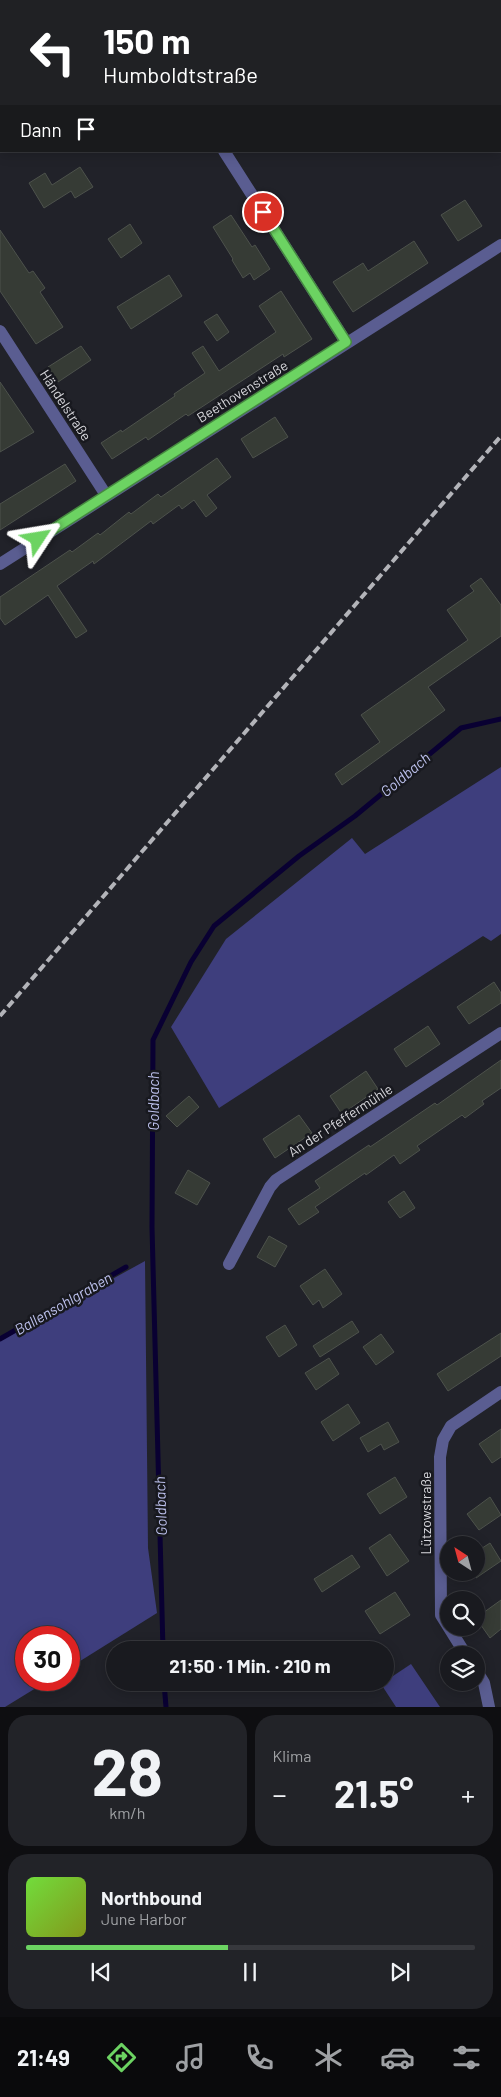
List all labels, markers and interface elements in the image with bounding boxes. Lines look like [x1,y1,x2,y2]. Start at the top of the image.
text: 150 m [103,19,190,61]
icon: left [20,20,85,85]
text: Humboldtstraße [103,61,258,87]
icon: arrive [72,115,100,143]
text: Dann [20,118,62,141]
pin [242,191,284,233]
icon: arrive [249,198,277,226]
street label: Beethovenstraße [193,356,291,426]
street label: Händelstraße [37,366,95,444]
position arrow [11,512,63,564]
water label: Goldbach [376,748,434,800]
water label: Goldbach [144,1071,162,1131]
street label: An der Pfeffermühle [285,1080,395,1160]
water label: Ballensohlgraben [11,1268,115,1338]
street label: Lützowstraße [417,1471,434,1555]
water label: Goldbach [150,1476,170,1536]
north arrow [440,1536,485,1581]
map controls [440,1536,485,1691]
button: search [440,1591,485,1636]
speed limit sign: 30 [15,1626,80,1691]
button: layers [440,1646,485,1691]
text: 21:50 · 1 Min. · 210 m [169,1654,331,1677]
text: 28 [91,1731,163,1809]
text: Klima [273,1746,311,1765]
text: 21.5° [334,1770,414,1816]
text: − [273,1777,287,1811]
text: + [461,1777,475,1811]
text: km/h [109,1803,145,1822]
text: Northbound [101,1886,202,1909]
text: June Harbor [101,1909,187,1928]
icon: previous [87,1958,115,1986]
icon: pause [236,1958,264,1986]
icon: next [386,1958,414,1986]
icon: directions [104,2040,139,2075]
icon: music [173,2040,208,2075]
icon: phone [242,2040,277,2075]
icon: climate [311,2040,346,2075]
icon: car [380,2040,415,2075]
icon: filters [449,2040,484,2075]
text: 21:49 [17,2044,70,2070]

